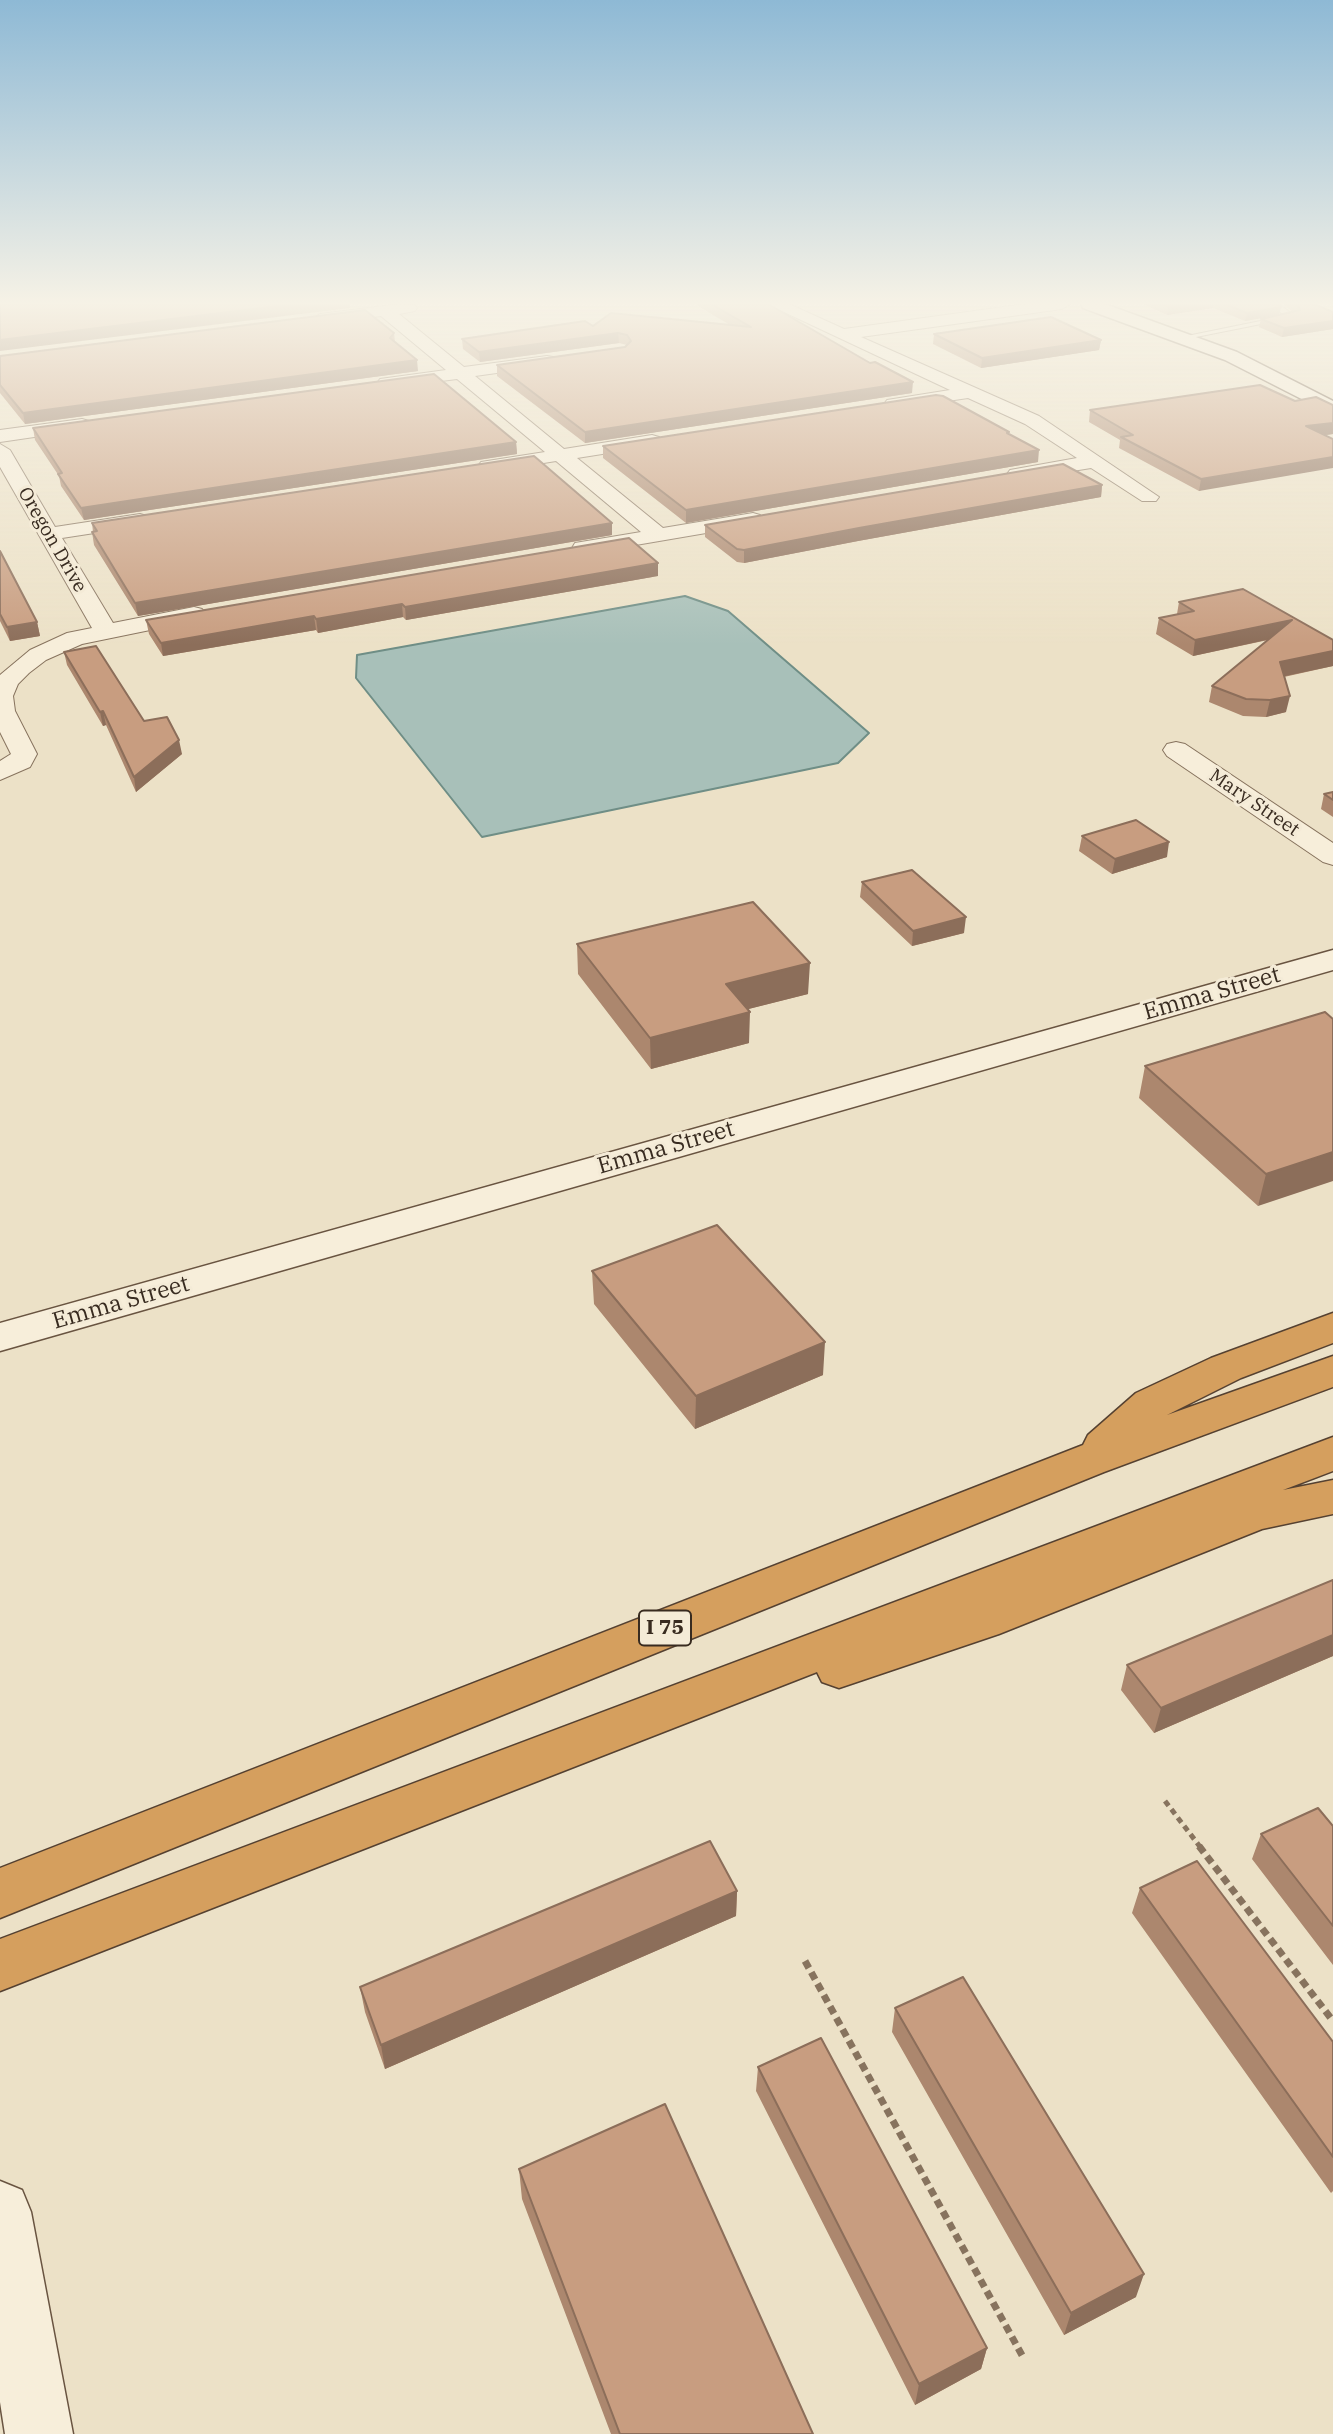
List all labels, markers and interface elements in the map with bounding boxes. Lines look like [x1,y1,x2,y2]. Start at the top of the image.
street label: Oregon Drive [13,483,91,597]
street label: Mary Street [1205,765,1303,841]
street label: Emma Street [1140,961,1284,1027]
street label: Emma Street [594,1115,738,1181]
street label: Emma Street [49,1270,193,1336]
road number: I 75 [639,1610,691,1646]

